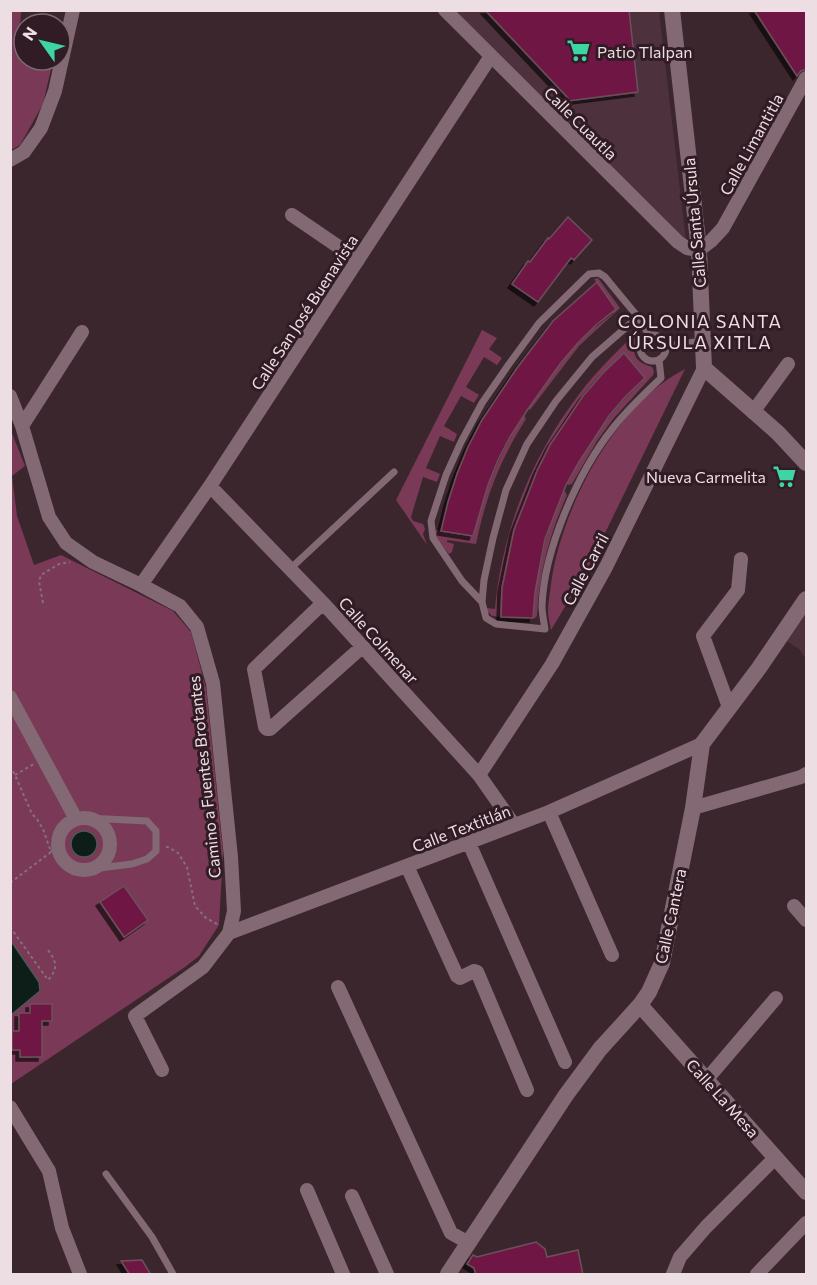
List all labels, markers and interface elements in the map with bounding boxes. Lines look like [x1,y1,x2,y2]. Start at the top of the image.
north arrow [12,12,72,72]
text: N [18,23,40,44]
supermarket icon: Patio Tlalpan [566,38,592,64]
place label: Patio Tlalpan [597,42,692,61]
street label: Calle Cuautla [541,83,621,163]
street label: Calle Limantitla [715,90,787,198]
street label: Calle Santa Úrsula [679,157,709,289]
street label: Calle San José Buenavista [247,231,361,393]
district label: COLONIA SANTA ÚRSULA XITLA [618,310,782,353]
supermarket icon: Nueva Carmelita [771,463,797,489]
place label: Nueva Carmelita [646,467,766,486]
street label: Calle Carril [558,530,612,608]
street label: Calle Colmenar [335,593,423,688]
street label: Camino a Fuentes Brotantes [184,675,224,879]
street label: Calle Textitlán [409,801,513,855]
street label: Calle Cantera [651,867,689,965]
street label: Calle La Mesa [683,1055,763,1141]

